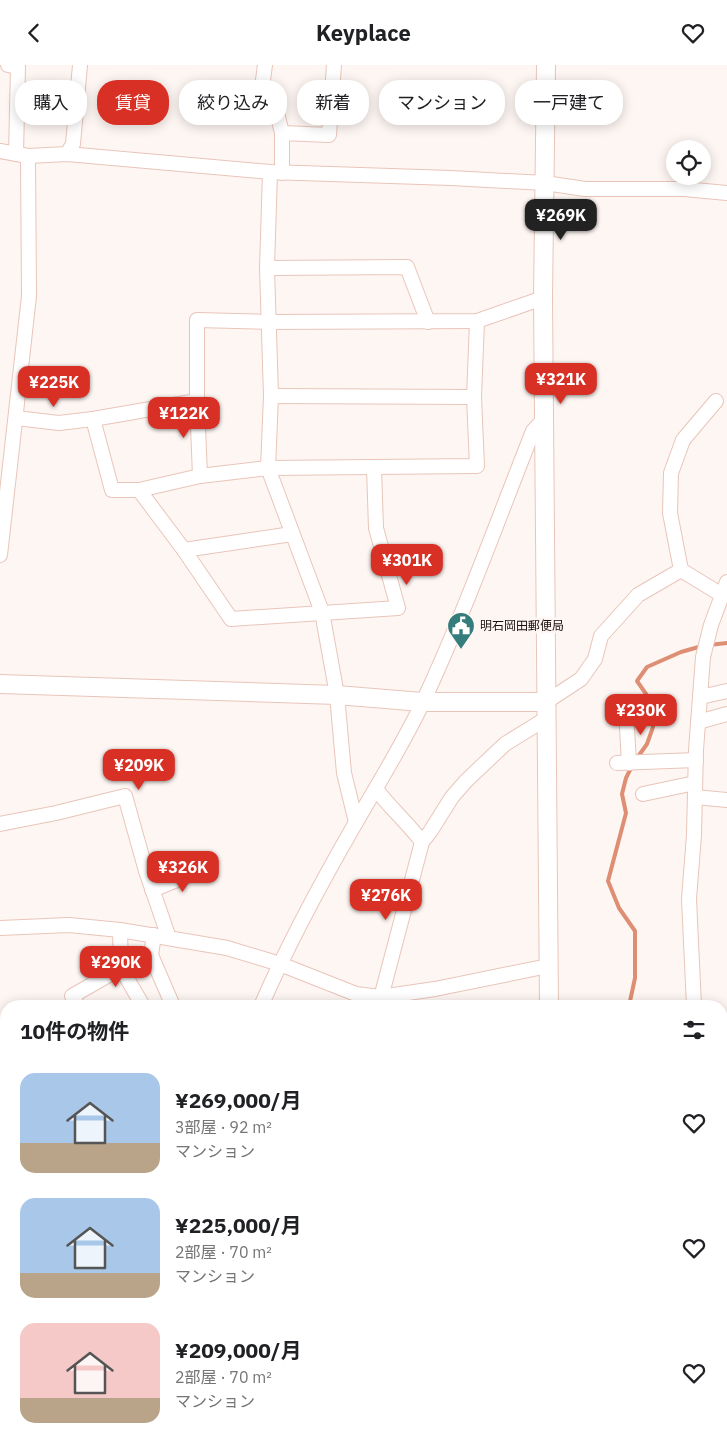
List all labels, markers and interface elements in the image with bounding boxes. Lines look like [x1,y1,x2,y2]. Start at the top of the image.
text: Keyplace [316,18,411,47]
icon: back [20,19,48,47]
icon: heart [679,19,707,47]
chip: 購入 [15,80,87,125]
chip: 賃貸 [97,80,169,125]
chip: 絞り込み [179,80,287,125]
chip: 新着 [297,80,369,125]
chip: マンション [379,80,505,125]
chip: 一戸建て [515,80,623,125]
map controls [666,140,711,185]
button: locate [666,140,711,185]
pin: ¥269K [526,199,596,241]
text: ¥269K [536,205,586,225]
pin: ¥321K [526,363,596,405]
pin: ¥225K [19,365,89,408]
text: ¥321K [536,369,586,389]
text: ¥225K [29,372,79,392]
pin: ¥122K [149,397,219,439]
text: ¥122K [159,403,209,423]
pin: ¥301K [372,543,442,586]
text: ¥301K [382,550,432,570]
public building icon: 明石岡田郵便局 [446,611,476,650]
place label: 明石岡田郵便局 [480,618,564,633]
pin: ¥230K [606,693,676,736]
text: ¥230K [616,700,666,720]
pin: ¥209K [104,749,174,791]
text: ¥209K [114,755,164,775]
pin: ¥326K [148,851,218,893]
text: ¥326K [158,857,208,877]
pin: ¥276K [351,879,421,921]
text: ¥276K [361,885,411,905]
pin: ¥290K [81,945,151,988]
text: ¥290K [91,952,141,972]
icon: filters [680,1016,708,1044]
text: 10件の物件 [20,1017,129,1045]
text: ¥269,000/月 [175,1086,301,1114]
icon: home [60,1093,120,1153]
icon: heart [680,1109,708,1137]
text: 3部屋 · 92 m² [175,1117,272,1137]
text: マンション [175,1141,255,1161]
text: ¥225,000/月 [175,1211,301,1239]
icon: home [60,1218,120,1278]
icon: heart [680,1234,708,1262]
text: 2部屋 · 70 m² [175,1242,272,1262]
text: マンション [175,1266,255,1286]
text: ¥209,000/月 [175,1336,301,1364]
icon: home [60,1343,120,1403]
icon: heart [680,1359,708,1387]
text: 2部屋 · 70 m² [175,1367,272,1387]
text: マンション [175,1391,255,1411]

